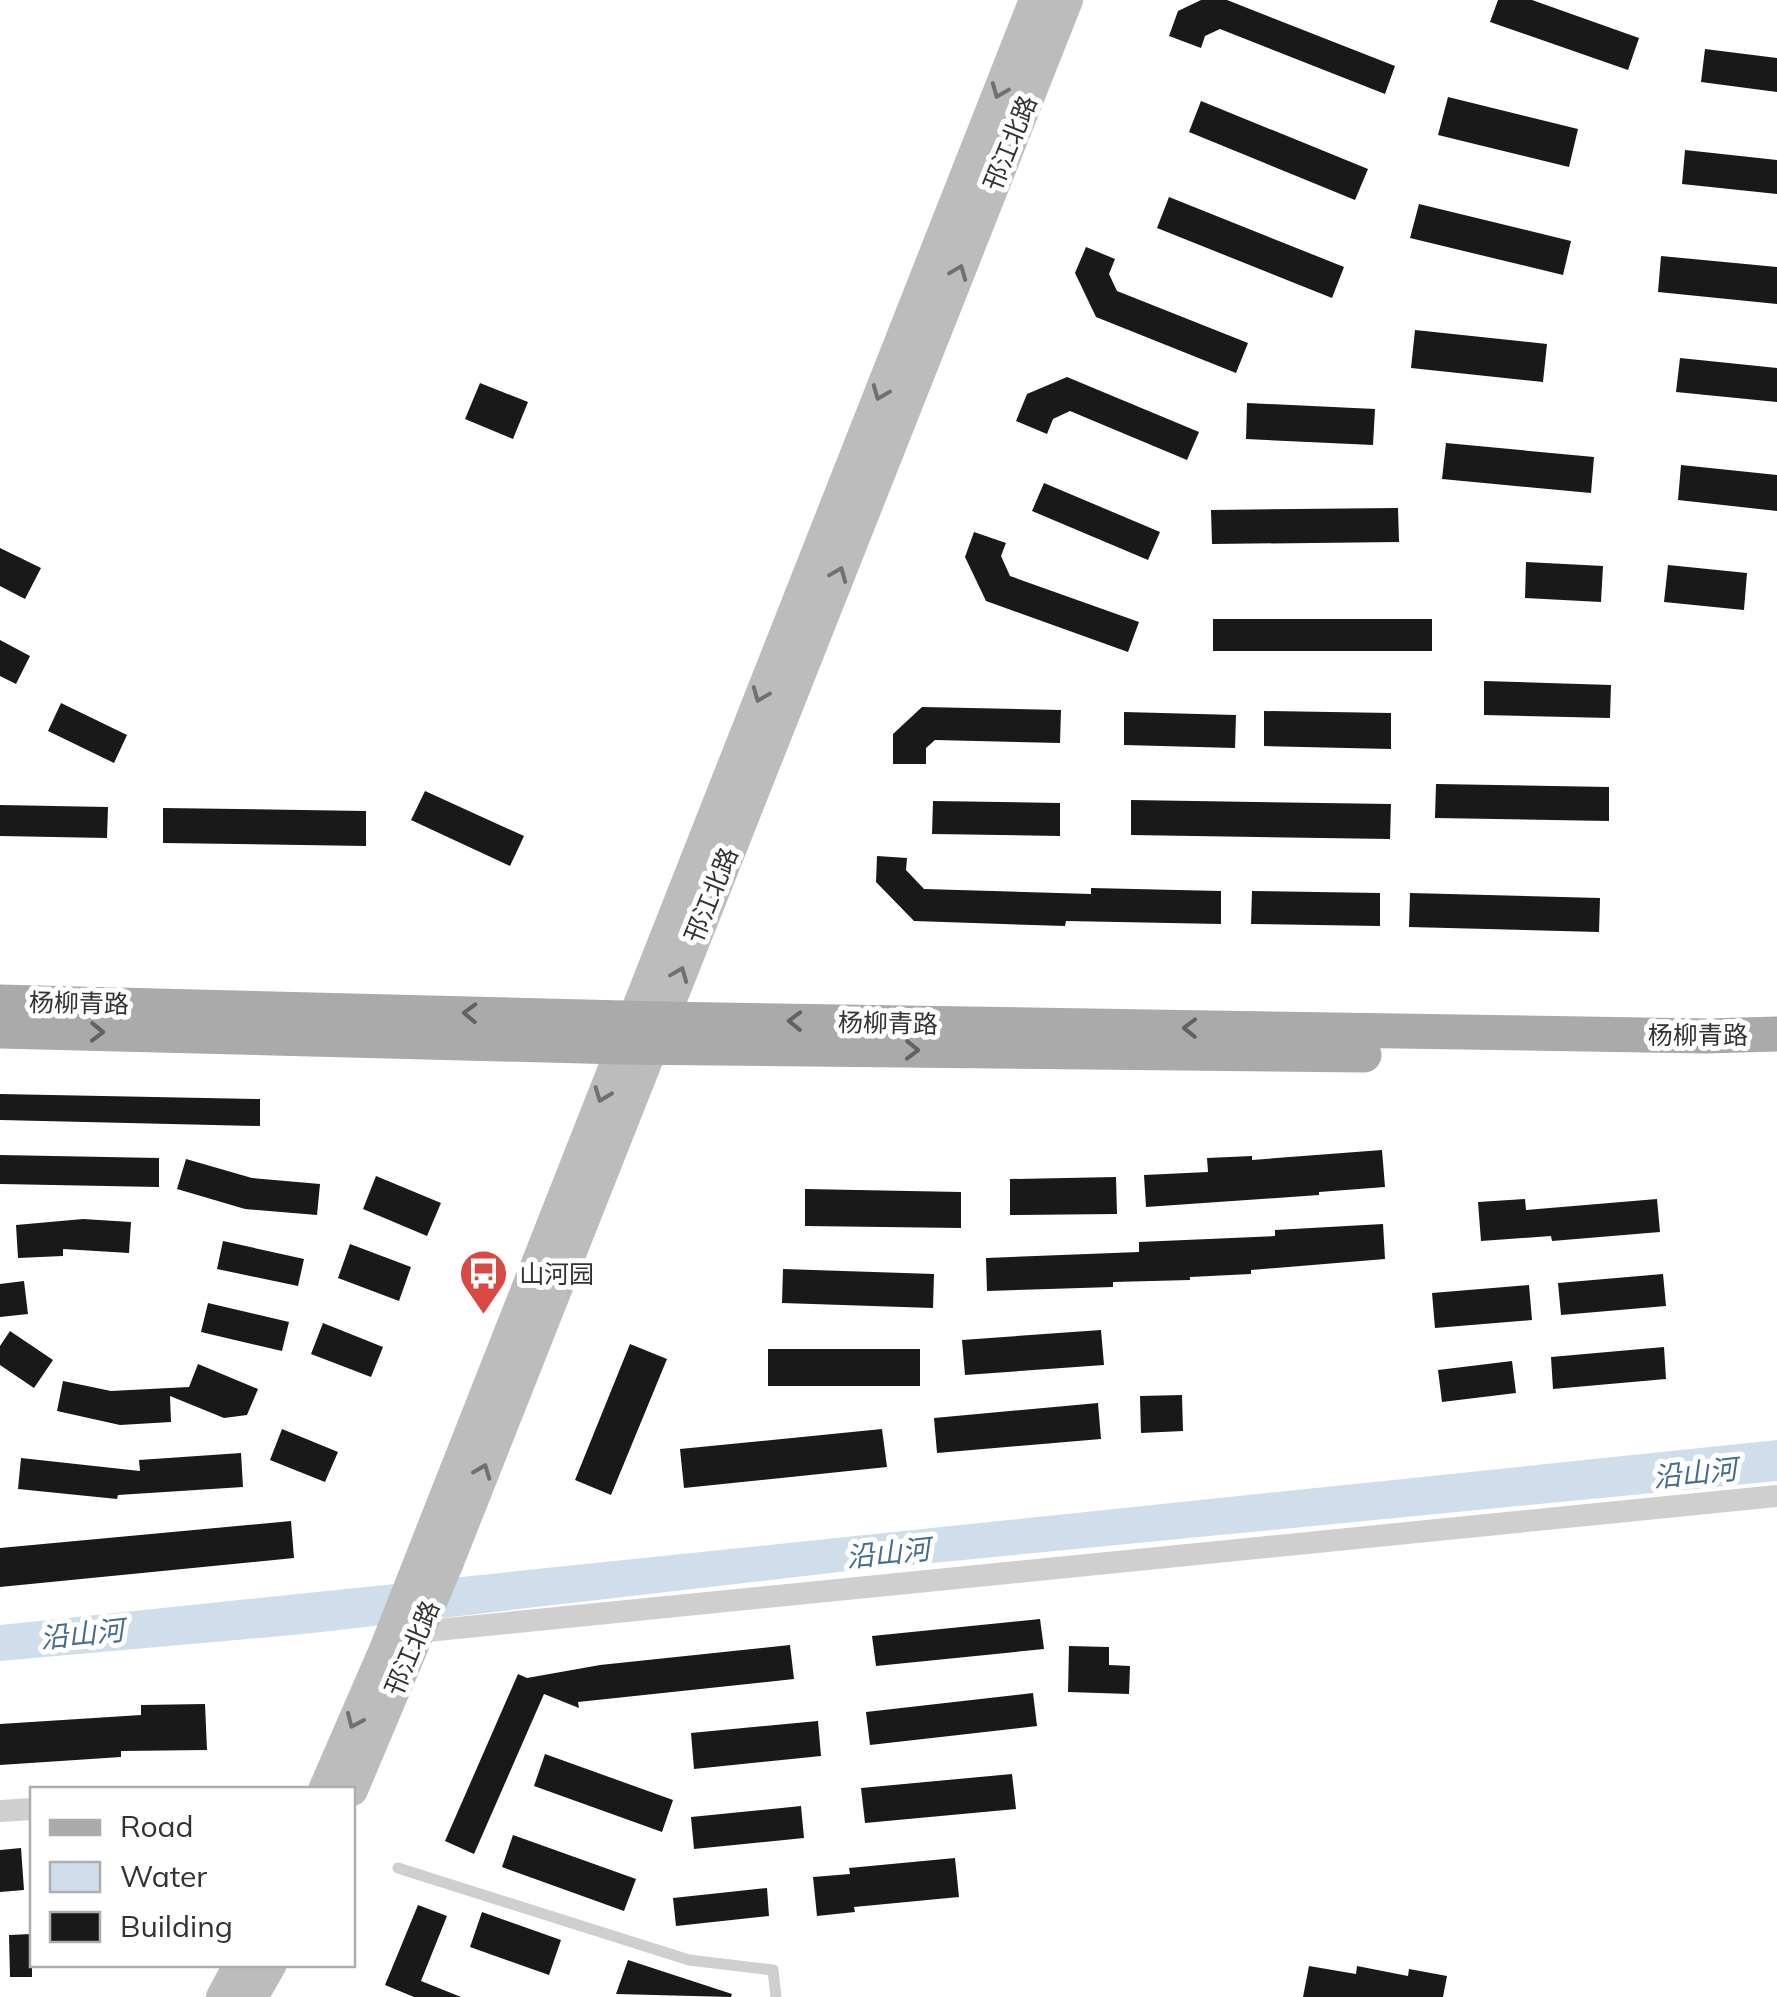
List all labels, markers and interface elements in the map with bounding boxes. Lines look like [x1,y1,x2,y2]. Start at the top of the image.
one-way arrow [990,81,1011,98]
street label: 邗江北路 [976,91,1043,195]
one-way arrow [947,264,967,282]
one-way arrow [871,383,891,401]
one-way arrow [827,566,847,584]
one-way arrow [752,685,772,703]
street label: 邗江北路 [677,843,744,947]
one-way arrow [668,966,688,984]
street label: 杨柳青路 [29,986,129,1019]
one-way arrow [461,1003,477,1024]
street label: 杨柳青路 [838,1006,938,1039]
one-way arrow [786,1010,802,1032]
one-way arrow [1181,1017,1197,1038]
street label: 杨柳青路 [1648,1019,1748,1050]
one-way arrow [90,1022,106,1043]
one-way arrow [906,1039,921,1061]
one-way arrow [594,1086,614,1103]
bus stop icon: 山河园 [458,1248,510,1316]
place label: 山河园 [519,1258,594,1289]
water label: 沿山河 [1651,1450,1744,1494]
one-way arrow [472,1464,492,1481]
water label: 沿山河 [844,1530,937,1574]
street label: 邗江北路 [378,1596,445,1700]
water label: 沿山河 [38,1611,131,1655]
one-way arrow [346,1711,366,1729]
legend [30,1787,355,1967]
text: Road [120,1807,194,1845]
text: Water [120,1857,207,1895]
text: Building [120,1907,233,1945]

